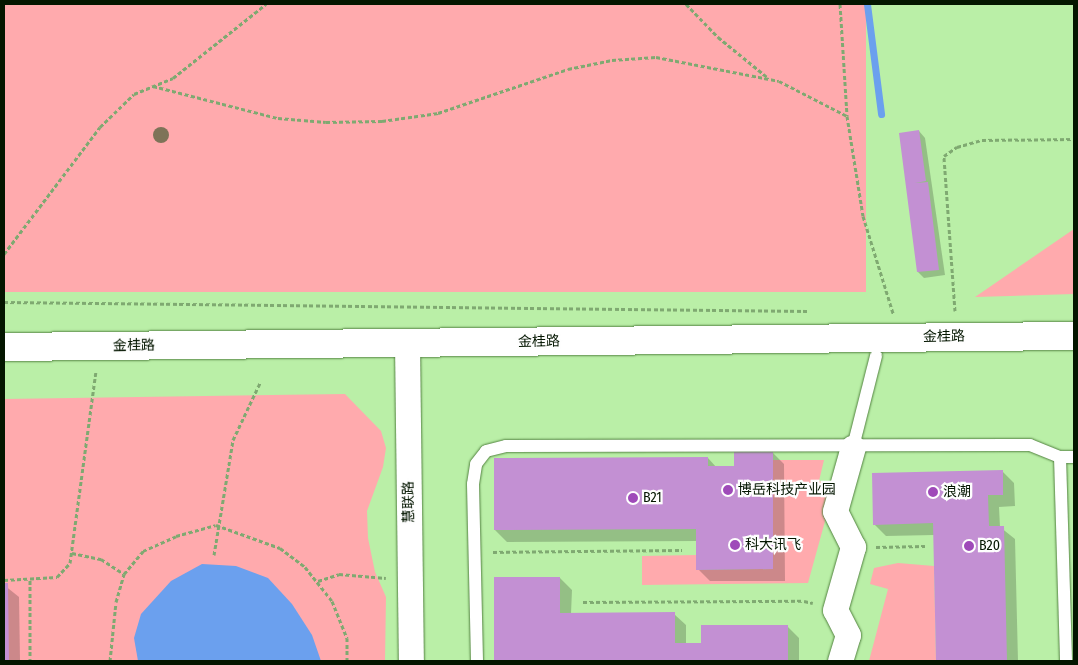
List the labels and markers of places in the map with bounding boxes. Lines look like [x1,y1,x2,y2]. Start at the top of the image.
place label: 博岳科技产业园 [738,482,836,498]
marker: 博岳科技产业园 [722,484,734,496]
place label: 浪潮 [943,484,971,500]
marker: 浪潮 [927,486,939,498]
place label: B21 [643,490,662,506]
marker: B21 [627,492,639,504]
place label: 科大讯飞 [745,537,801,553]
place label: B20 [979,538,1000,554]
marker: 科大讯飞 [729,539,741,551]
marker: B20 [963,540,975,552]

